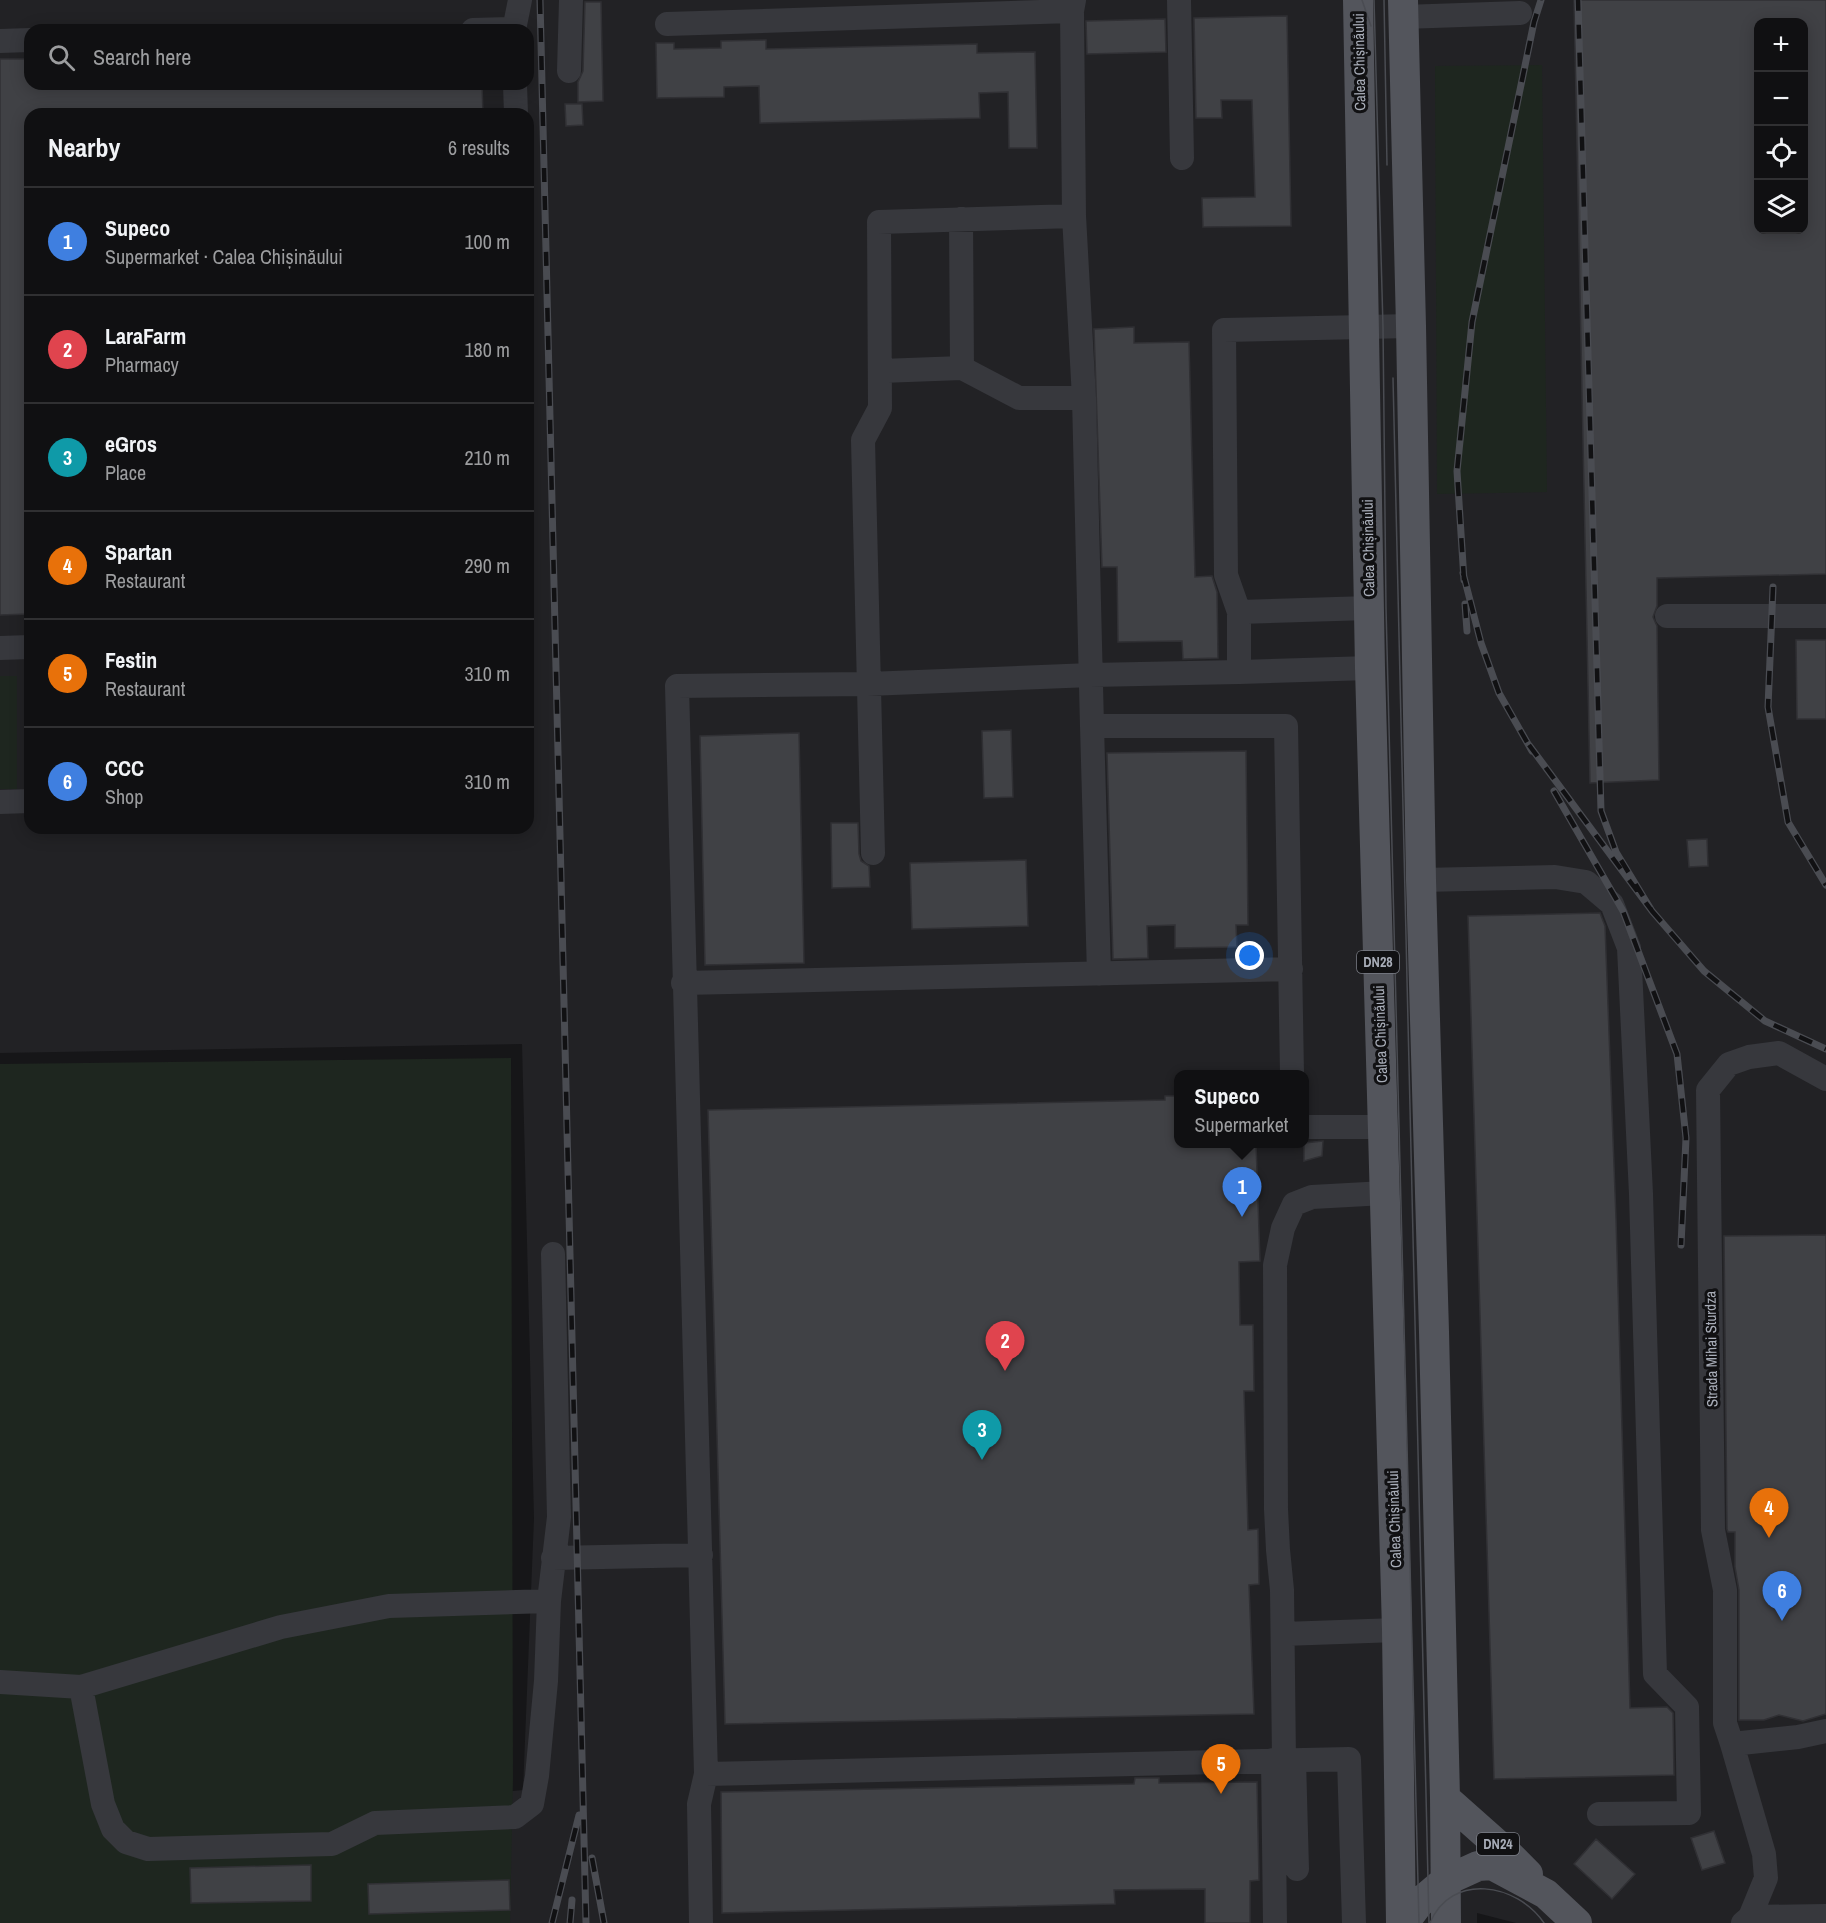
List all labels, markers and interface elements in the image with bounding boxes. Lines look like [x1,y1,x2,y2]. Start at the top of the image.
street label: Calea Chișinăului [1348,13,1370,111]
map controls [1754,18,1808,234]
button: + [1754,18,1808,72]
search box [24,24,534,90]
icon: search [45,41,78,74]
text: Search here [93,42,191,72]
button: − [1754,72,1808,126]
button: locate [1754,126,1808,180]
text: Nearby [48,130,120,165]
text: 6 results [448,134,510,161]
button: layers [1754,180,1808,234]
text: Supeco [105,213,170,243]
text: 1 [63,228,72,255]
text: 100 m [464,228,510,255]
text: Supermarket · Calea Chișinăului [105,243,343,270]
text: LaraFarm [105,321,186,351]
text: 2 [63,336,72,363]
text: 180 m [464,336,510,363]
text: Pharmacy [105,351,179,378]
text: eGros [105,429,157,459]
text: 3 [63,444,72,471]
text: 210 m [464,444,510,471]
text: Place [105,459,146,486]
street label: Calea Chișinăului [1357,499,1379,597]
text: Spartan [105,537,172,567]
text: 4 [63,552,72,579]
text: 290 m [464,552,510,579]
text: Restaurant [105,567,185,594]
text: Festin [105,645,157,675]
text: 5 [63,660,72,687]
text: 310 m [464,660,510,687]
text: Restaurant [105,675,185,702]
text: CCC [105,753,144,783]
text: 6 [63,768,72,795]
text: 310 m [464,768,510,795]
text: Shop [105,783,143,810]
your location [1235,941,1264,970]
road number: DN28 [1357,951,1399,973]
street label: Calea Chișinăului [1368,985,1392,1083]
popup [1174,1070,1309,1148]
text: Supeco [1195,1081,1260,1111]
text: Supermarket [1195,1111,1288,1138]
pin: 1 [1222,1168,1262,1217]
street label: Strada Mihai Sturdza [1699,1291,1723,1407]
pin: 2 [986,1322,1024,1371]
pin: 3 [962,1410,1002,1460]
street label: Calea Chișinăului [1382,1470,1406,1568]
pin: 4 [1750,1488,1788,1538]
pin: 6 [1762,1572,1802,1621]
pin: 5 [1202,1744,1240,1794]
road number: DN24 [1477,1833,1519,1855]

